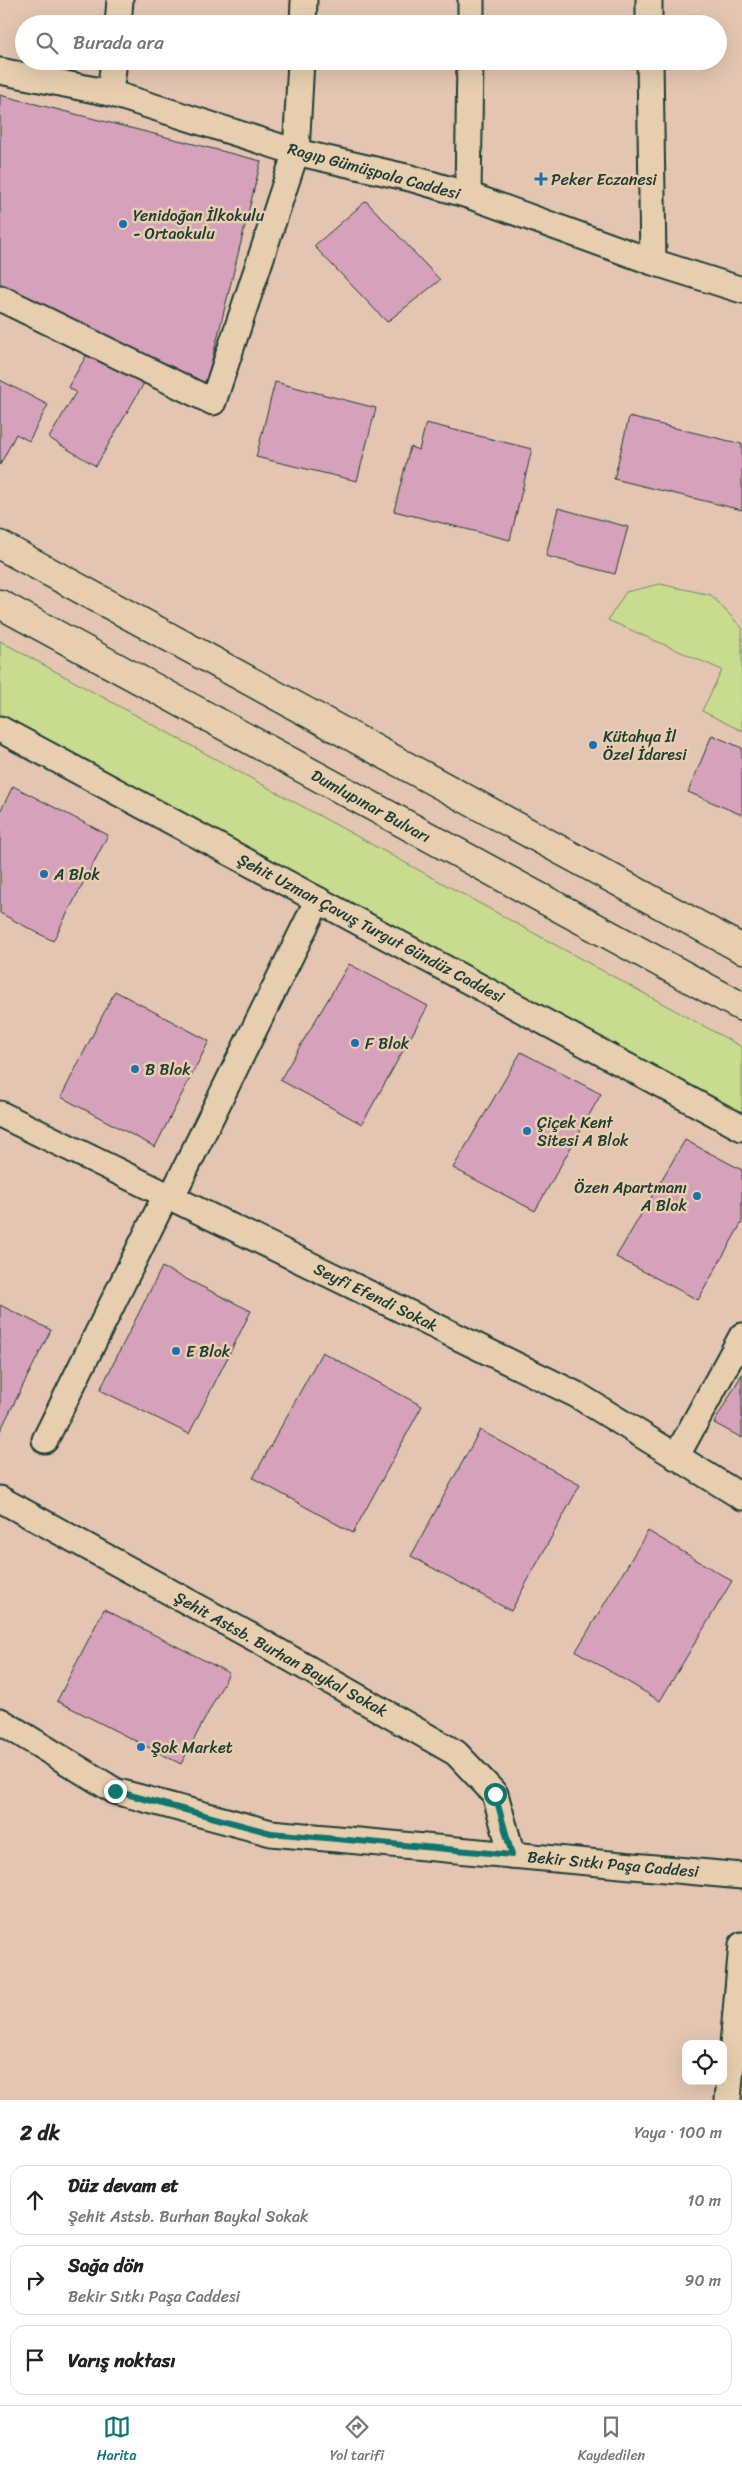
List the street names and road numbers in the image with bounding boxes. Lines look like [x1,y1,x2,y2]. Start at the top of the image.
street label: Ragıp Gümüşpala Caddesi [284,134,464,208]
street label: Dumlupınar Bulvarı [306,761,436,851]
street label: Şehit Uzman Çavuş Turgut Gündüz Caddesi [232,845,510,1011]
street label: Seyfi Efendi Sokak [309,1254,443,1340]
street label: Şehit Astsb. Burhan Baykal Sokak [169,1583,394,1725]
street label: Bekir Sıtkı Paşa Caddesi [526,1842,700,1886]

